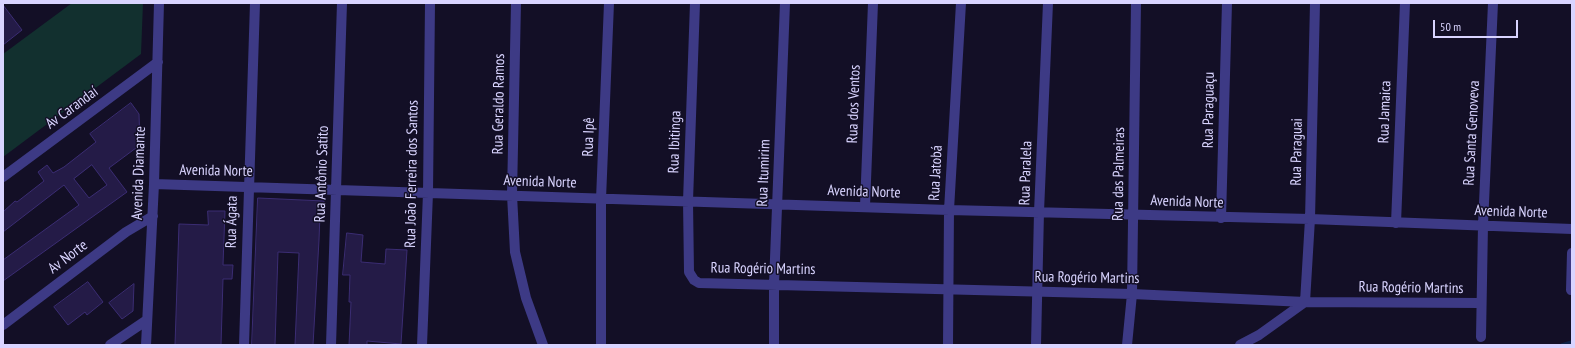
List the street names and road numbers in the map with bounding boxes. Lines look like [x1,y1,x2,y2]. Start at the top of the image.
street label: Rua Geraldo Ramos [489,53,509,155]
street label: Rua dos Ventos [844,64,864,144]
street label: Rua Paraguaçu [1199,72,1219,148]
street label: Rua Jamaica [1375,80,1395,144]
street label: Rua Santa Genoveva [1460,80,1484,186]
street label: Av Carandaí [42,83,102,133]
street label: Rua João Ferreira dos Santos [402,100,422,248]
street label: Rua Ibitinga [665,110,685,174]
street label: Rua Ipê [579,117,599,157]
street label: Rua Paraguai [1287,118,1307,186]
street label: Rua Antônio Satito [311,125,333,223]
street label: Avenida Diamante [128,126,150,220]
street label: Rua das Palmeiras [1109,127,1129,221]
street label: Rua Itumirim [754,139,774,207]
street label: Rua Paralela [1016,140,1036,206]
street label: Rua Jatobá [926,145,946,201]
street label: Avenida Norte [179,161,253,181]
street label: Avenida Norte [503,172,577,192]
street label: Avenida Norte [827,182,901,202]
street label: Avenida Norte [1150,192,1224,212]
street label: Rua Ágata [223,196,241,248]
street label: Avenida Norte [1474,202,1548,222]
street label: Av Norte [45,236,91,278]
street label: Rua Rogério Martins [710,259,816,279]
street label: Rua Rogério Martins [1034,268,1140,288]
street label: Rua Rogério Martins [1358,278,1464,298]

